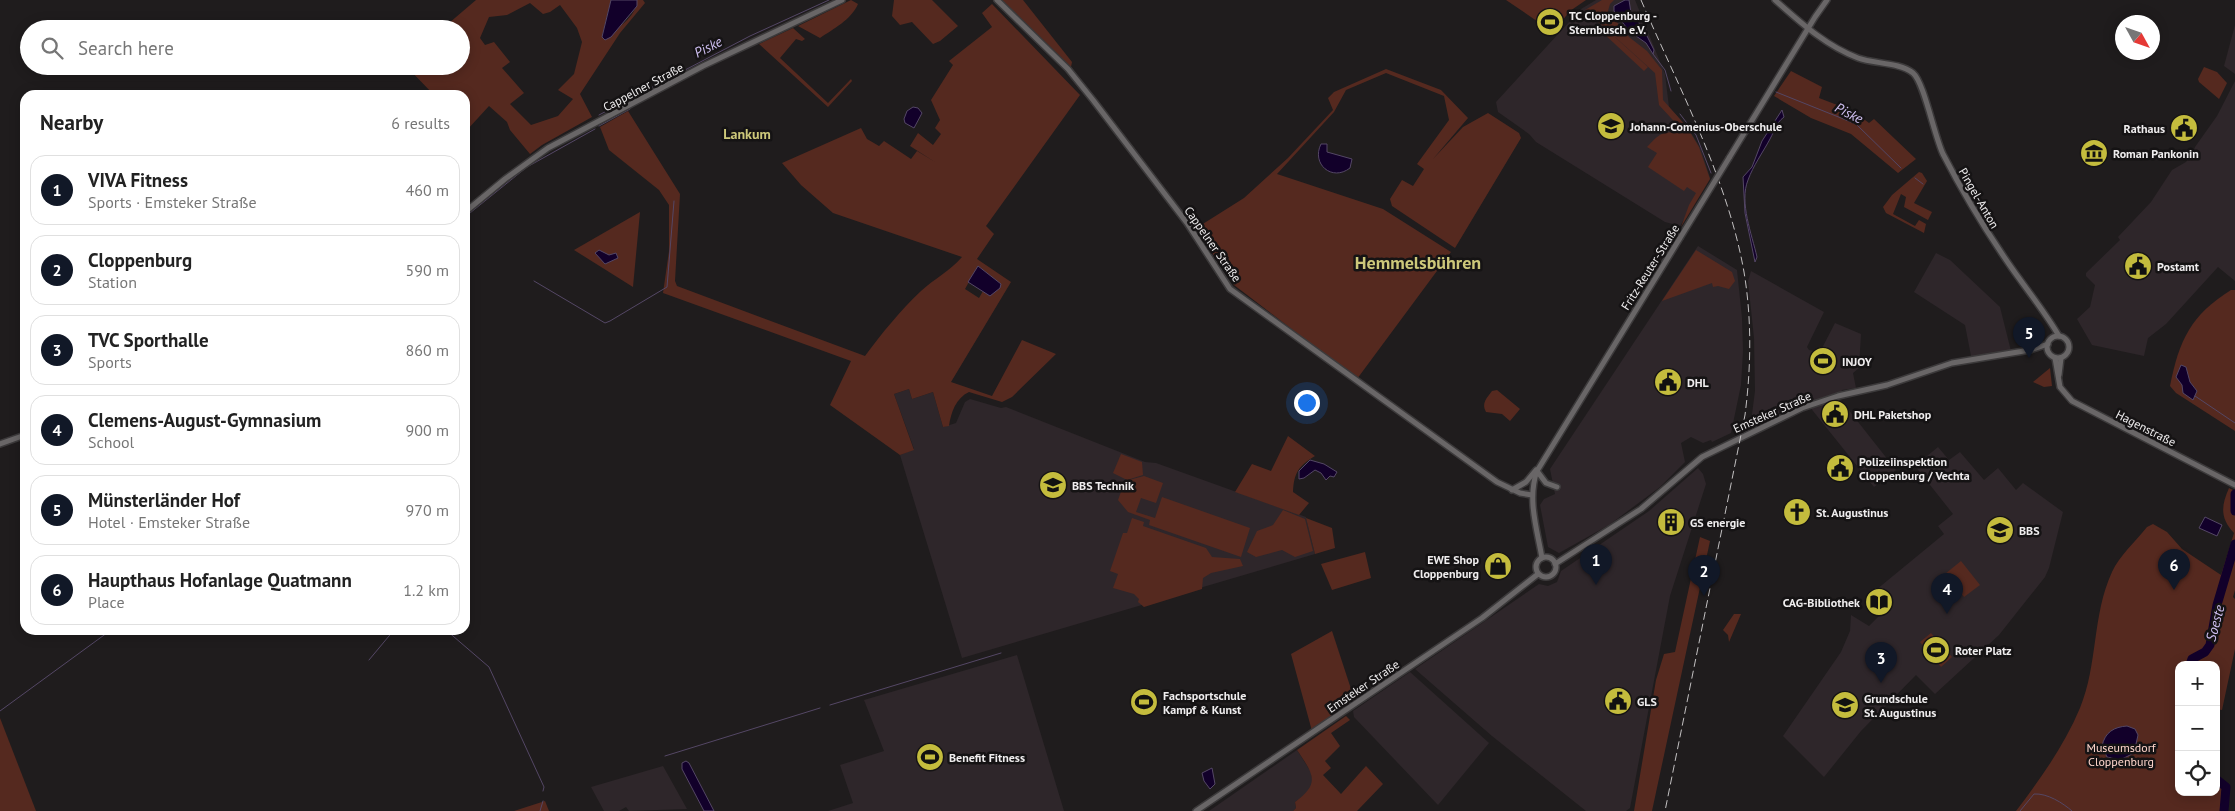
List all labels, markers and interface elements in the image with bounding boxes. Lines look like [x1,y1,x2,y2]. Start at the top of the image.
sports icon: TC Cloppenburg - Sternbusch e.V. [1535,7,1565,37]
place label: TC Cloppenburg - Sternbusch e.V. [1569,8,1657,37]
north arrow [2115,15,2160,60]
search box [20,20,470,75]
water label: Piske [691,32,725,62]
icon: search [38,34,66,62]
text: Search here [78,36,174,60]
street label: Cappelner Straße [600,60,686,114]
water label: Piske [1832,98,1866,128]
text: Nearby [40,109,103,136]
school or university icon: Johann-Comenius-Oberschule [1596,111,1626,141]
text: 6 results [391,113,450,133]
public building icon: Rathaus [2169,113,2199,143]
place label: Johann-Comenius-Oberschule [1629,119,1782,134]
place label: Rathaus [2124,121,2165,136]
district label: Lankum [723,125,771,143]
museum icon: Roman Pankonin [2079,138,2109,168]
place label: Roman Pankonin [2113,146,2199,161]
street label: Pingel-Anton [1956,165,2002,231]
text: VIVA Fitness [88,168,188,192]
text: 1 [52,180,62,200]
text: 460 m [406,180,449,200]
text: Sports · Emsteker Straße [88,192,257,212]
street label: Cappelner Straße [1181,203,1245,285]
street label: Fritz-Reuter-Straße [1618,221,1682,313]
text: Cloppenburg [88,248,192,272]
district label: Hemmelsbühren [1355,251,1481,274]
public building icon: Postamt [2123,251,2153,281]
place label: Postamt [2157,259,2200,274]
text: 2 [52,260,62,280]
text: 590 m [406,260,449,280]
text: Station [88,272,137,292]
pin: 5 [2013,317,2045,358]
text: TVC Sporthalle [88,328,209,352]
text: 3 [52,340,62,360]
text: 860 m [406,340,449,360]
sports icon: INJOY [1808,346,1838,376]
text: Sports [88,352,132,372]
place label: INJOY [1842,354,1873,369]
public building icon: DHL [1653,367,1683,397]
place label: DHL [1687,375,1710,390]
street label: Emsteker Straße [1731,388,1813,436]
your location [1294,390,1320,416]
public building icon: DHL Paketshop [1820,399,1850,429]
street label: Hagenstraße [2113,406,2179,450]
place label: DHL Paketshop [1854,407,1932,422]
text: Clemens-August-Gymnasium [88,408,321,432]
text: 4 [52,420,62,440]
text: 900 m [406,420,449,440]
text: School [88,432,134,452]
public building icon: Polizeiinspektion Cloppenburg / Vechta [1825,453,1855,483]
place label: Polizeiinspektion Cloppenburg / Vechta [1859,454,1970,483]
school or university icon: BBS Technik [1038,470,1068,500]
place label: BBS Technik [1072,478,1134,493]
text: Münsterländer Hof [88,488,240,512]
church icon: St. Augustinus [1782,497,1812,527]
text: 5 [52,500,62,520]
text: 970 m [406,500,449,520]
place label: St. Augustinus [1816,505,1888,520]
building icon: GS energie [1656,507,1686,537]
text: Hotel · Emsteker Straße [88,512,250,532]
place label: GS energie [1690,515,1745,530]
school or university icon: BBS [1985,515,2015,545]
place label: BBS [2019,523,2040,538]
pin: 1 [1580,544,1612,585]
pin: 6 [2158,549,2190,590]
shop icon: EWE Shop Cloppenburg [1483,551,1513,581]
place label: EWE Shop Cloppenburg [1413,552,1480,581]
pin: 2 [1688,555,1720,596]
text: Haupthaus Hofanlage Quatmann [88,568,352,592]
pin: 4 [1931,573,1963,614]
text: 6 [52,580,62,600]
text: 1.2 km [403,580,449,600]
library icon: CAG-Bibliothek [1864,587,1894,617]
text: Place [88,592,125,612]
place label: CAG-Bibliothek [1783,595,1860,610]
water label: Soeste [2202,602,2229,643]
sports icon: Roter Platz [1921,635,1951,665]
pin: 3 [1865,642,1897,683]
place label: Roter Platz [1955,643,2012,658]
street label: Emsteker Straße [1324,656,1402,716]
map controls [2175,661,2220,796]
button: + [2175,661,2220,706]
public building icon: GLS [1603,686,1633,716]
sports icon: Fachsportschule Kampf & Kunst [1129,687,1159,717]
place label: Fachsportschule Kampf & Kunst [1163,688,1246,717]
school or university icon: Grundschule St. Augustinus [1830,690,1860,720]
place label: Grundschule St. Augustinus [1864,691,1936,720]
place label: GLS [1637,694,1657,709]
button: − [2175,706,2220,751]
park label: Museumsdorf Cloppenburg [2086,740,2157,769]
sports icon: Benefit Fitness [915,742,945,772]
place label: Benefit Fitness [949,750,1025,765]
button: locate [2175,751,2220,796]

